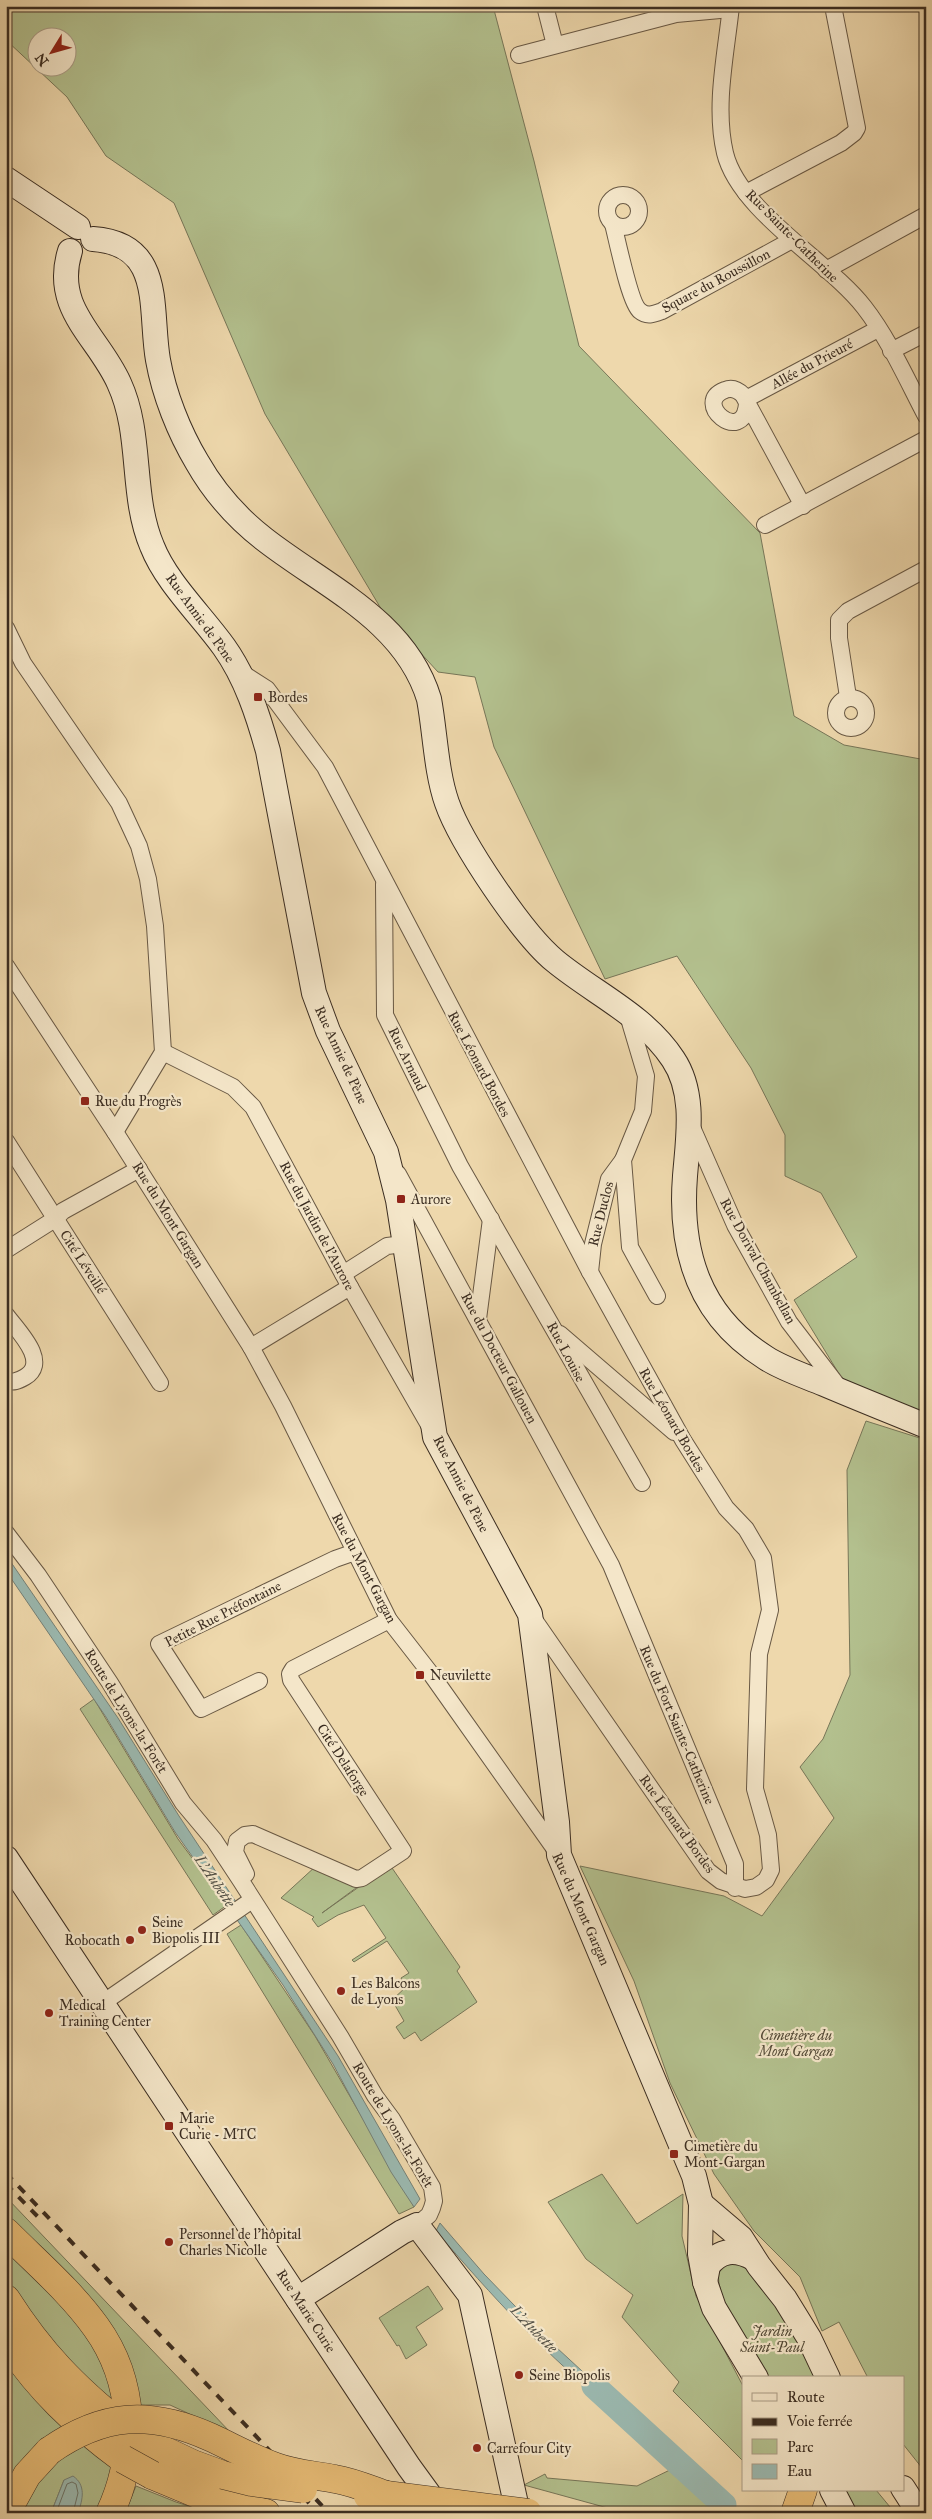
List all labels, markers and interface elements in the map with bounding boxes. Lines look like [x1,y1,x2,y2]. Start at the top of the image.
north arrow [28,28,78,78]
text: N [32,50,52,69]
street label: Rue Sainte-Catherine [742,186,842,286]
street label: Square du Roussillon [659,245,774,318]
street label: Allée du Prieuré [767,335,856,393]
street label: Rue Annie de Pène [162,570,238,666]
place label: Bordes [268,689,308,706]
marker: Bordes [252,691,264,703]
street label: Rue Annie de Pène [311,1003,371,1107]
street label: Rue Léonard Bordes [444,1008,514,1120]
street label: Rue Arnaud [384,1024,430,1094]
place label: Rue du Progrès [95,1093,181,1110]
marker: Rue du Progrès [79,1095,91,1107]
street label: Rue du Jardin de l'Aurore [275,1158,358,1294]
street label: Rue du Mont Gargan [129,1159,208,1272]
street label: Rue Duclos [585,1180,617,1248]
place label: Aurore [410,1191,451,1208]
marker: Aurore [395,1193,407,1205]
street label: Rue Dorival Chambellan [716,1195,800,1327]
street label: Cité Léveillé [56,1227,110,1297]
street label: Rue du Docteur Gallouen [457,1290,541,1427]
street label: Rue Louise [543,1319,589,1385]
street label: Rue Léonard Bordes [635,1365,709,1475]
street label: Rue Annie de Pène [429,1433,493,1535]
street label: Rue du Mont Gargan [328,1510,400,1626]
street label: Petite Rue Préfontaine [162,1577,284,1651]
street label: Rue du Fort Sainte-Catherine [636,1643,718,1807]
street label: Route de Lyons-la-Forêt [81,1646,171,1776]
place label: Neuvilette [430,1667,491,1684]
marker: Neuvilette [414,1669,426,1681]
street label: Cité Delaforge [313,1721,373,1800]
street label: Rue Léonard Bordes [636,1771,718,1877]
street label: Rue du Mont Gargan [548,1850,614,1969]
water label: L'Aubette [190,1851,239,1911]
place label: Seine Biopolis III [152,1914,220,1947]
marker: Seine Biopolis III [136,1924,148,1936]
place label: Robocath [65,1932,120,1949]
marker: Robocath [124,1934,136,1946]
place label: Les Balcons de Lyons [351,1975,420,2008]
marker: Les Balcons de Lyons [335,1985,347,1997]
place label: Medical Training Center [59,1997,151,2030]
marker: Medical Training Center [43,2007,55,2019]
park label: Cimetière du Mont Gargan [757,2027,834,2060]
street label: Route de Lyons-la-Forêt [349,2059,437,2191]
place label: Marie Curie - MTC [179,2110,256,2143]
marker: Marie Curie - MTC [163,2120,175,2132]
place label: Cimetière du Mont-Gargan [684,2138,765,2171]
marker: Cimetière du Mont-Gargan [668,2148,680,2160]
place label: Personnel de l'hôpital Charles Nicolle [179,2226,301,2259]
marker: Personnel de l'hôpital Charles Nicolle [163,2236,175,2248]
street label: Rue Marie Curie [273,2266,339,2356]
water label: L'Aubette [506,2301,561,2357]
park label: Jardin Saint-Paul [739,2323,805,2356]
place label: Seine Biopolis [529,2367,610,2384]
marker: Seine Biopolis [513,2369,525,2381]
legend [742,2376,904,2492]
text: Route [787,2388,825,2406]
text: Voie ferrée [786,2412,852,2430]
text: Parc [787,2438,814,2456]
place label: Carrefour City [487,2440,571,2457]
marker: Carrefour City [471,2442,483,2454]
text: Eau [787,2462,812,2480]

